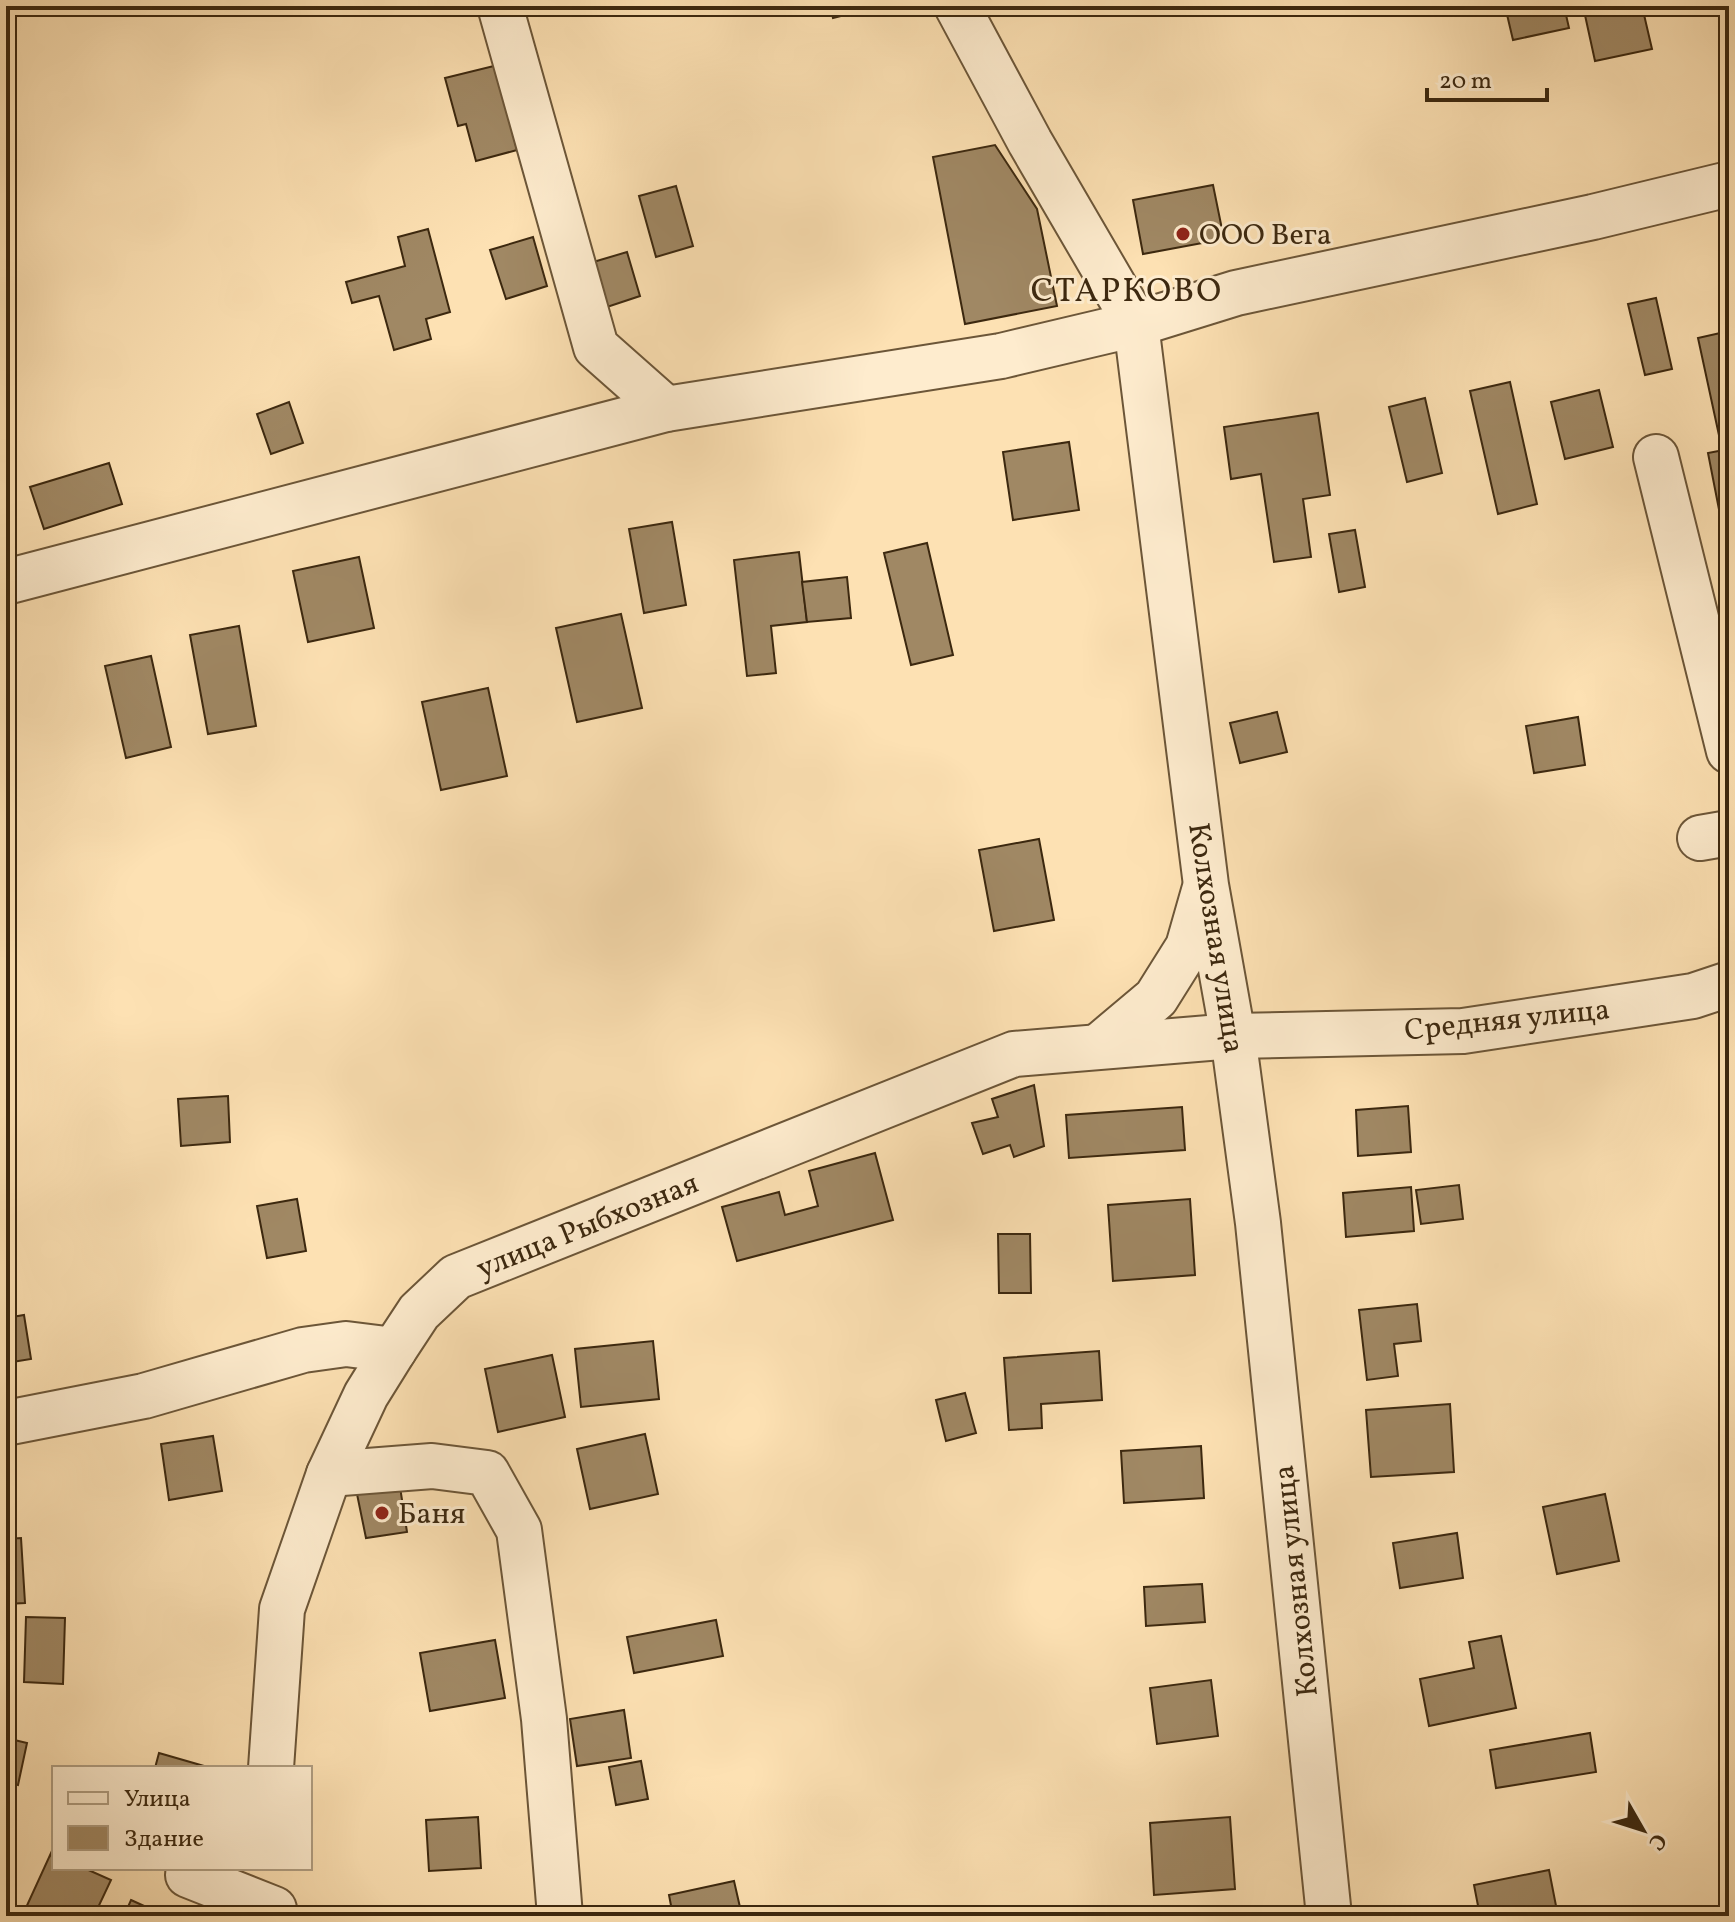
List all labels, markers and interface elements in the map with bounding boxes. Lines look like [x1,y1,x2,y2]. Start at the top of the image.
scale bar [1427,52,1547,102]
text: 20 m [1439,65,1492,99]
place label: ООО Вега [1199,215,1332,257]
marker: ООО Вега [1174,225,1192,243]
district label: СТАРКОВО [1031,269,1223,316]
street label: Колхозная улица [1176,820,1254,1057]
street label: Средняя улица [1403,989,1612,1053]
street label: улица Рыбхозная [470,1163,705,1291]
street label: Колхозная улица [1264,1463,1330,1699]
place label: Баня [398,1494,465,1536]
marker: Баня [373,1504,391,1522]
legend [52,1766,312,1870]
text: Улица [124,1783,191,1817]
north arrow [1603,1790,1683,1870]
text: Здание [124,1823,204,1857]
text: С [1640,1826,1673,1856]

